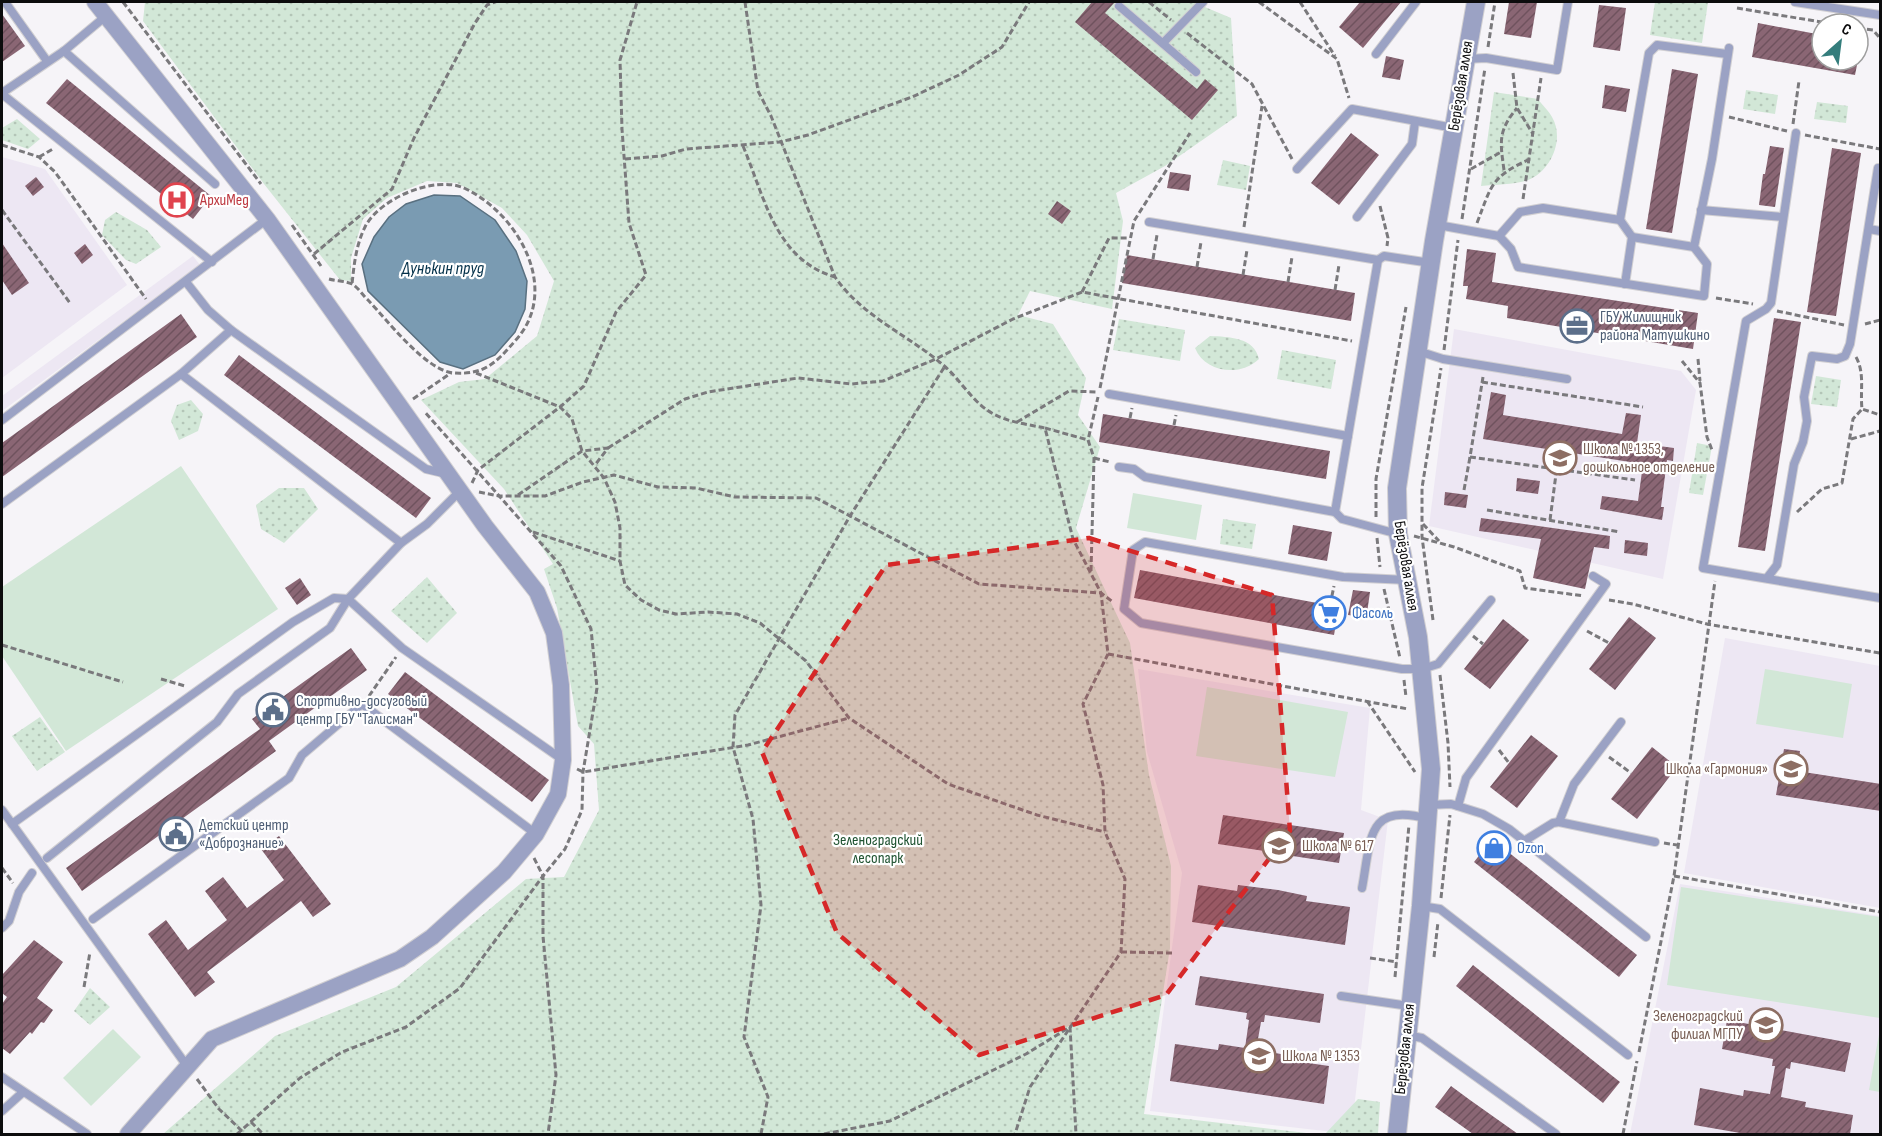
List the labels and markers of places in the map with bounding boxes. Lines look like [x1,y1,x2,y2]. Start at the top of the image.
hospital icon: АрхиМед [159,182,195,218]
place label: АрхиМед [199,191,249,210]
office icon: ГБУ Жилищник района Матушкино [1559,308,1595,344]
place label: ГБУ Жилищник района Матушкино [1600,308,1710,345]
school or university icon: Школа № 1353, дошкольное отделение [1542,440,1578,476]
place label: Школа № 1353, дошкольное отделение [1583,440,1715,477]
supermarket icon: Фасоль [1311,595,1347,631]
place label: Фасоль [1352,604,1393,623]
public building icon: Спортивно-досуговый центр ГБУ "Талисман" [255,692,291,728]
place label: Спортивно-досуговый центр ГБУ "Талисман" [296,692,427,729]
school or university icon: Школа «Гармония» [1773,751,1809,787]
place label: Школа «Гармония» [1666,760,1768,779]
public building icon: Детский центр «Добрознание» [158,816,194,852]
place label: Детский центр «Добрознание» [199,816,289,853]
school or university icon: Школа № 617 [1261,828,1297,864]
shop icon: Ozon [1476,830,1512,866]
place label: Школа № 617 [1302,837,1374,856]
place label: Ozon [1517,839,1544,858]
place label: Зеленоградский филиал МГПУ [1653,1007,1743,1044]
school or university icon: Зеленоградский филиал МГПУ [1748,1007,1784,1043]
school or university icon: Школа № 1353 [1241,1038,1277,1074]
place label: Школа № 1353 [1282,1047,1360,1066]

